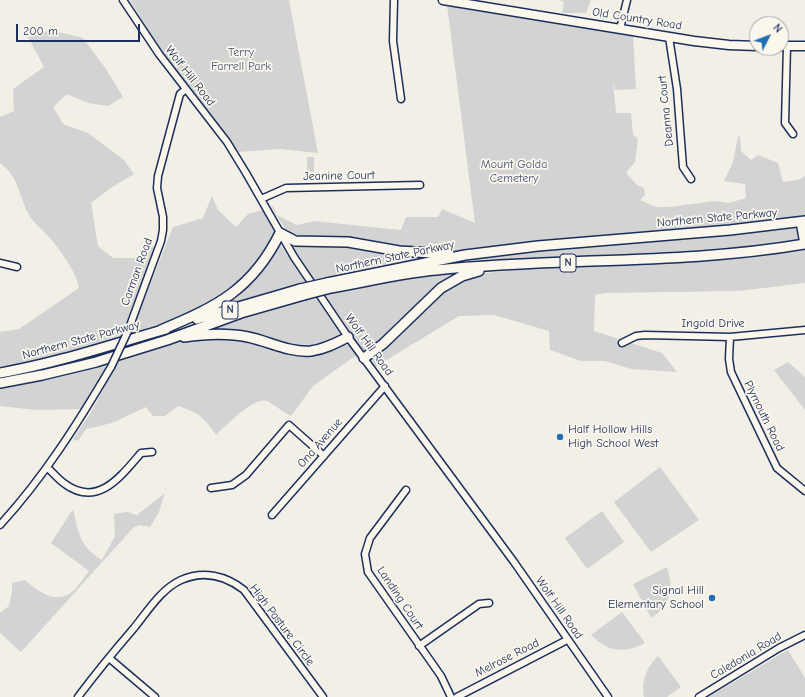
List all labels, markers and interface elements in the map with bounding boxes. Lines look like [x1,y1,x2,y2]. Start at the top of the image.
street label: Old Country Road [591,5,683,33]
scale bar [18,16,142,42]
north arrow [749,16,789,56]
text: N [770,21,785,35]
text: 200 m [23,24,58,38]
street label: Wolf Hill Road [162,43,218,109]
park label: Terry Farrell Park [211,46,271,74]
street label: Deanna Court [655,75,677,147]
park label: Mount Golda Cemetery [481,158,547,186]
street label: Jeanine Court [303,168,375,184]
street label: Northern State Parkway [656,206,778,230]
street label: Carman Road [118,236,156,308]
street label: Northern State Parkway [334,237,456,277]
road number: N [560,254,576,272]
road number: N [222,301,238,319]
street label: Wolf Hill Road [342,311,396,379]
street label: Northern State Parkway [21,317,141,363]
street label: Ingold Drive [682,317,744,331]
street label: Plymouth Road [741,378,787,454]
street label: Ona Avenue [295,415,345,471]
place label: Half Hollow Hills High School West [568,423,658,451]
marker: Half Hollow Hills High School West [555,432,565,442]
street label: Landing Court [374,564,426,632]
street label: Wolf Hill Road [532,574,586,642]
street label: High Pasture Circle [247,581,317,669]
place label: Signal Hill Elementary School [608,584,704,612]
marker: Signal Hill Elementary School [707,593,717,603]
street label: Caledonia Road [708,629,784,683]
street label: Melrose Road [472,636,542,680]

